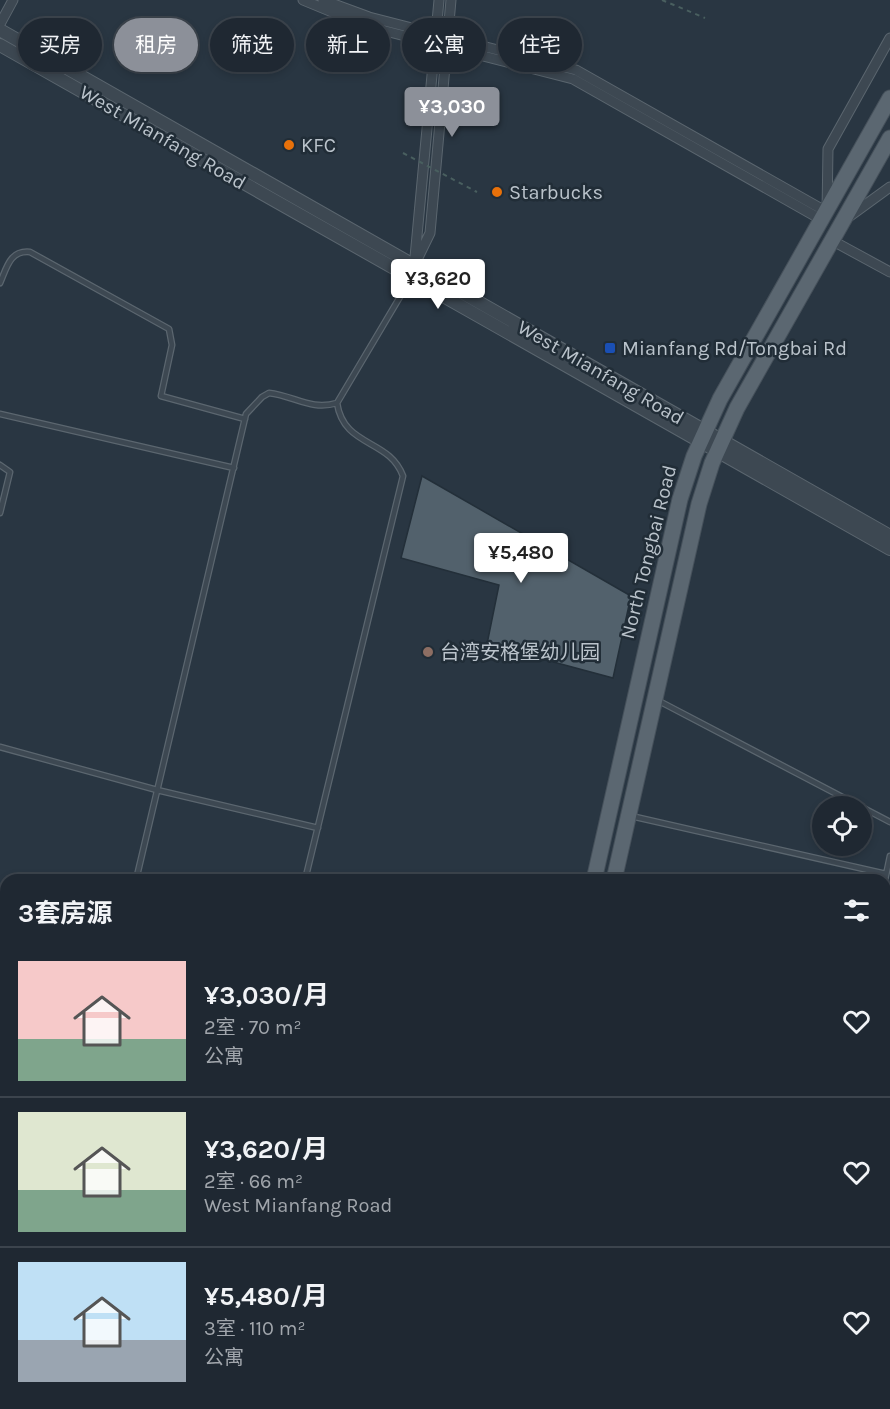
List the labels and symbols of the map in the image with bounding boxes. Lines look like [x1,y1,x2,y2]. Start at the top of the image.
street label: West Mianfang Road [75,80,250,194]
pin: ¥3,030 [403,87,501,138]
place label: KFC [301,134,336,157]
marker: KFC [282,138,296,152]
place label: Starbucks [509,181,603,204]
marker: Starbucks [490,185,504,199]
pin: ¥3,620 [389,259,487,310]
street label: West Mianfang Road [513,315,688,429]
place label: Mianfang Rd/Tongbai Rd [622,337,847,360]
marker: Mianfang Rd/Tongbai Rd [603,341,617,355]
street label: North Tongbai Road [616,463,681,642]
pin: ¥5,480 [472,533,570,584]
place label: 台湾安格堡幼儿园 [440,641,600,664]
marker: 台湾安格堡幼儿园 [421,645,435,659]

